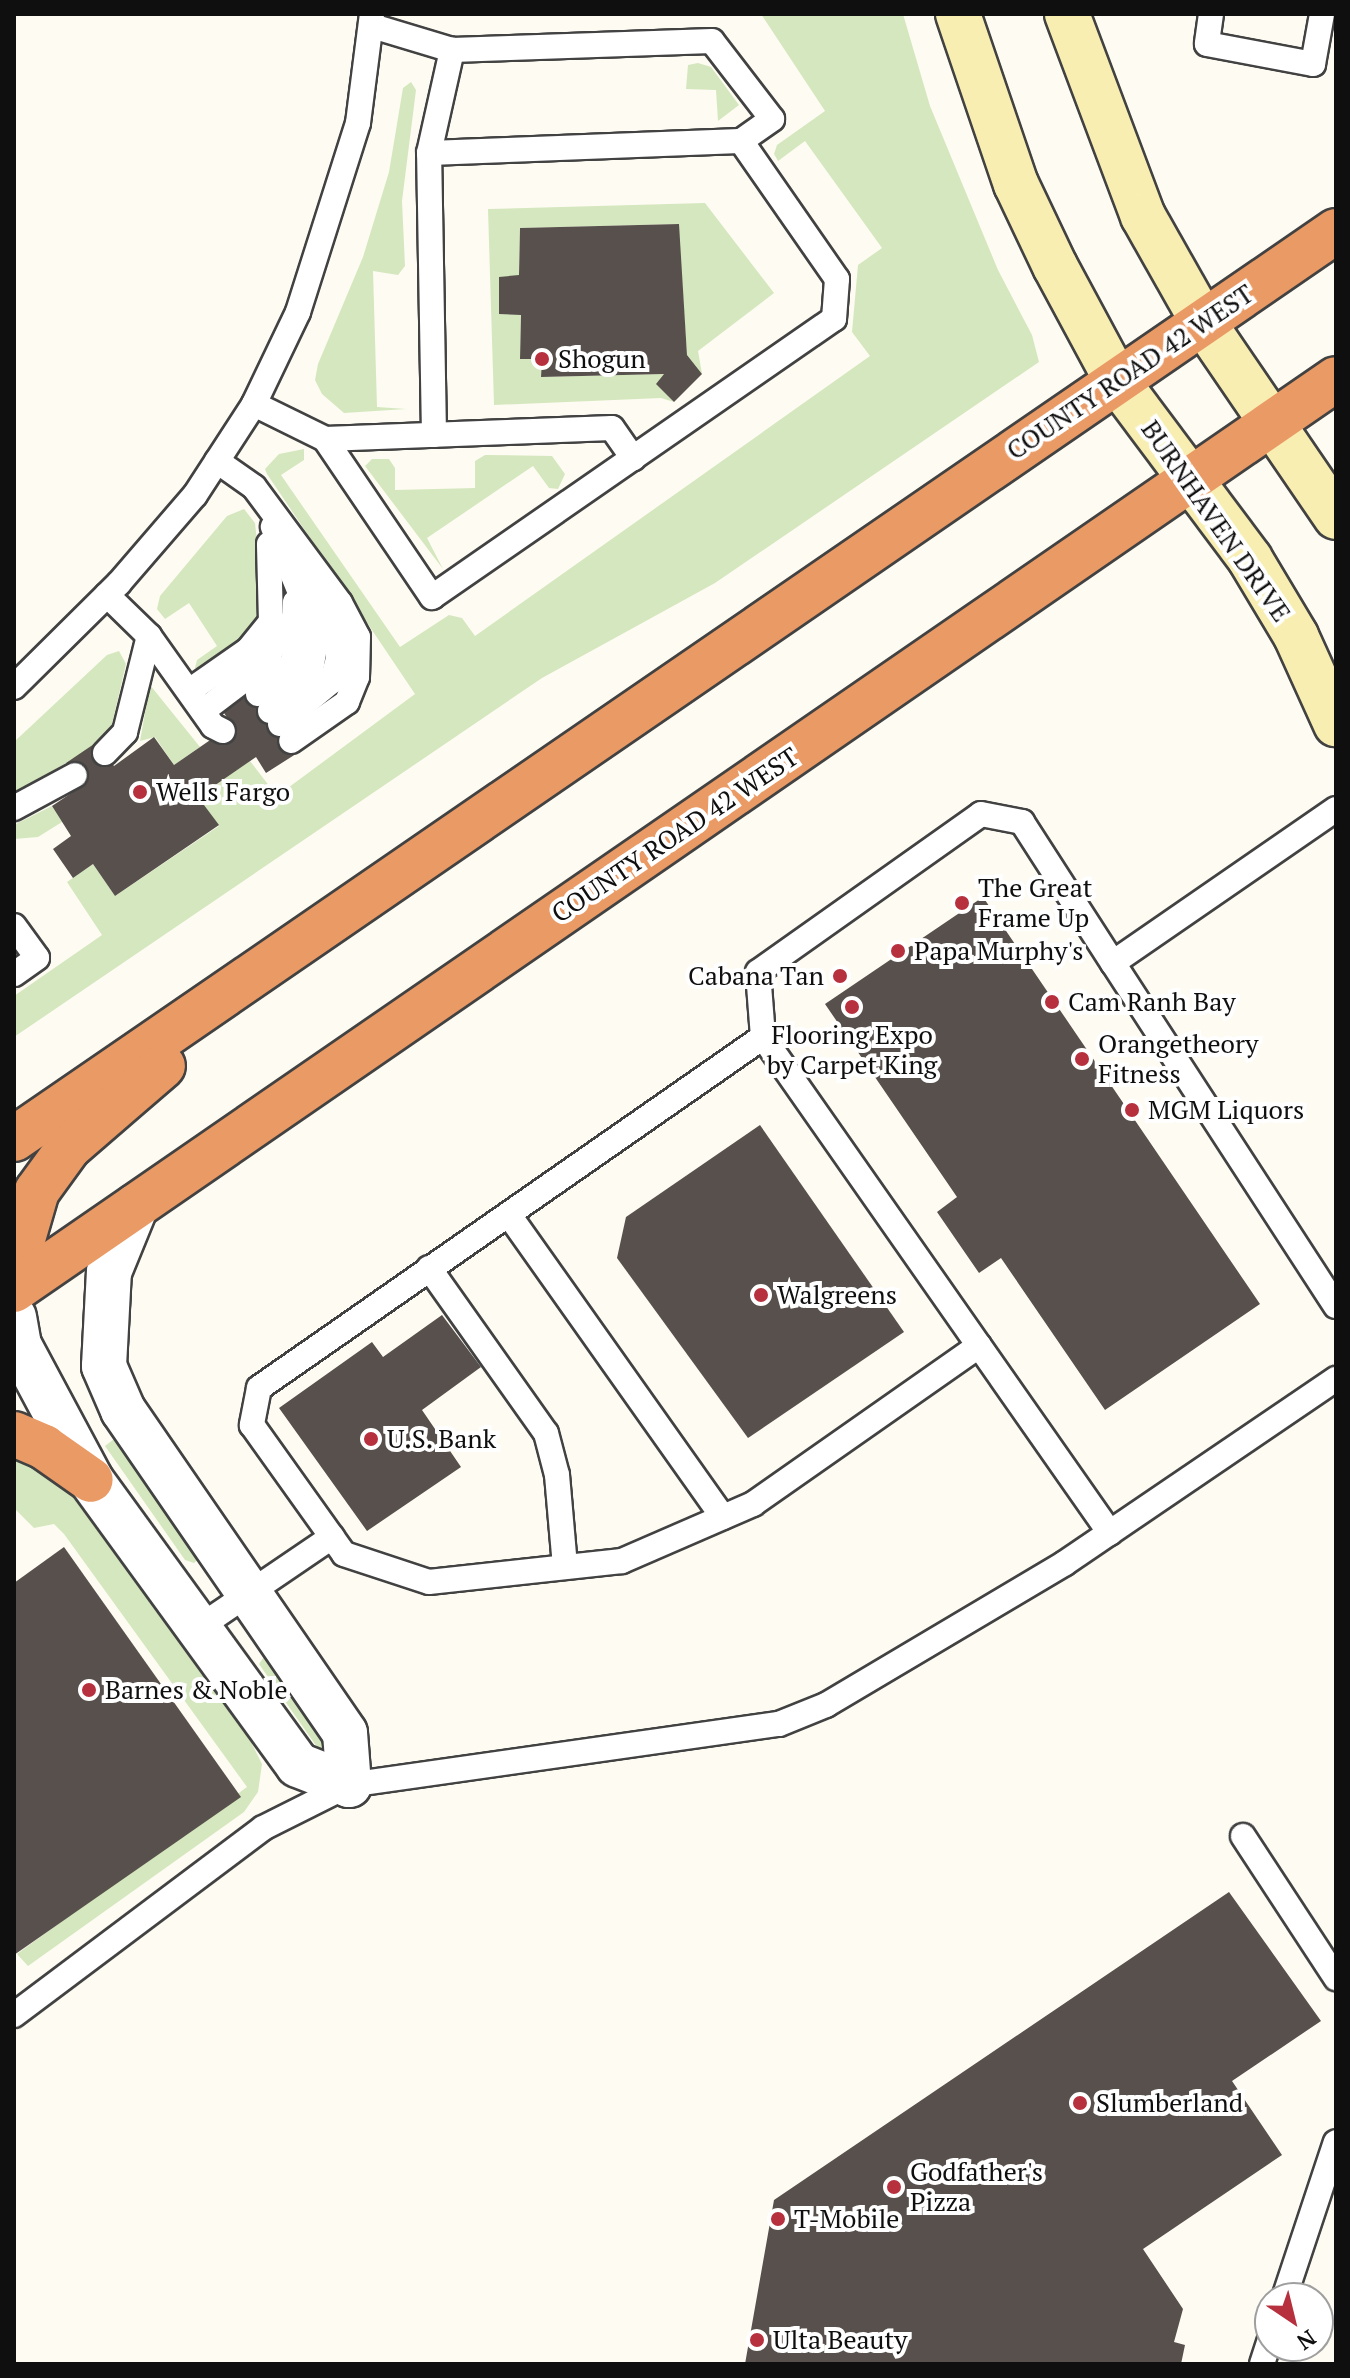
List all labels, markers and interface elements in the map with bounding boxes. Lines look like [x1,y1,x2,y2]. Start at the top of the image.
street label: COUNTY ROAD 42 WEST [1001,278,1259,466]
place label: Shogun [558,343,646,375]
marker: Shogun [533,350,551,368]
street label: BURNHAVEN DRIVE [1135,414,1297,628]
street label: COUNTY ROAD 42 WEST [546,741,804,929]
place label: Wells Fargo [156,776,290,808]
marker: Wells Fargo [131,783,149,801]
place label: The Great Frame Up [978,872,1092,934]
marker: The Great Frame Up [953,894,971,912]
place label: Papa Murphy's [914,935,1084,967]
marker: Papa Murphy's [889,942,907,960]
place label: Cabana Tan [688,960,824,992]
marker: Cabana Tan [831,967,849,985]
place label: Cam Ranh Bay [1068,986,1236,1018]
marker: Cam Ranh Bay [1043,993,1061,1011]
marker: Flooring Expo by Carpet King [843,998,861,1016]
place label: Flooring Expo by Carpet King [767,1019,937,1080]
place label: Orangetheory Fitness [1098,1028,1258,1090]
marker: Orangetheory Fitness [1073,1050,1091,1068]
place label: MGM Liquors [1148,1094,1304,1126]
marker: MGM Liquors [1123,1101,1141,1119]
place label: Walgreens [777,1279,897,1311]
marker: Walgreens [752,1286,770,1304]
place label: U.S. Bank [387,1423,497,1455]
marker: U.S. Bank [362,1430,380,1448]
place label: Barnes & Noble [105,1674,288,1706]
marker: Barnes & Noble [80,1681,98,1699]
place label: Slumberland [1096,2087,1243,2119]
marker: Slumberland [1071,2094,1089,2112]
place label: Godfather's Pizza [910,2156,1043,2218]
marker: Godfather's Pizza [885,2178,903,2196]
place label: T-Mobile [794,2203,899,2235]
marker: T-Mobile [769,2210,787,2228]
north arrow [1254,2282,1334,2362]
place label: Ulta Beauty [773,2324,907,2356]
text: N [1292,2324,1322,2357]
marker: Ulta Beauty [748,2331,766,2349]

